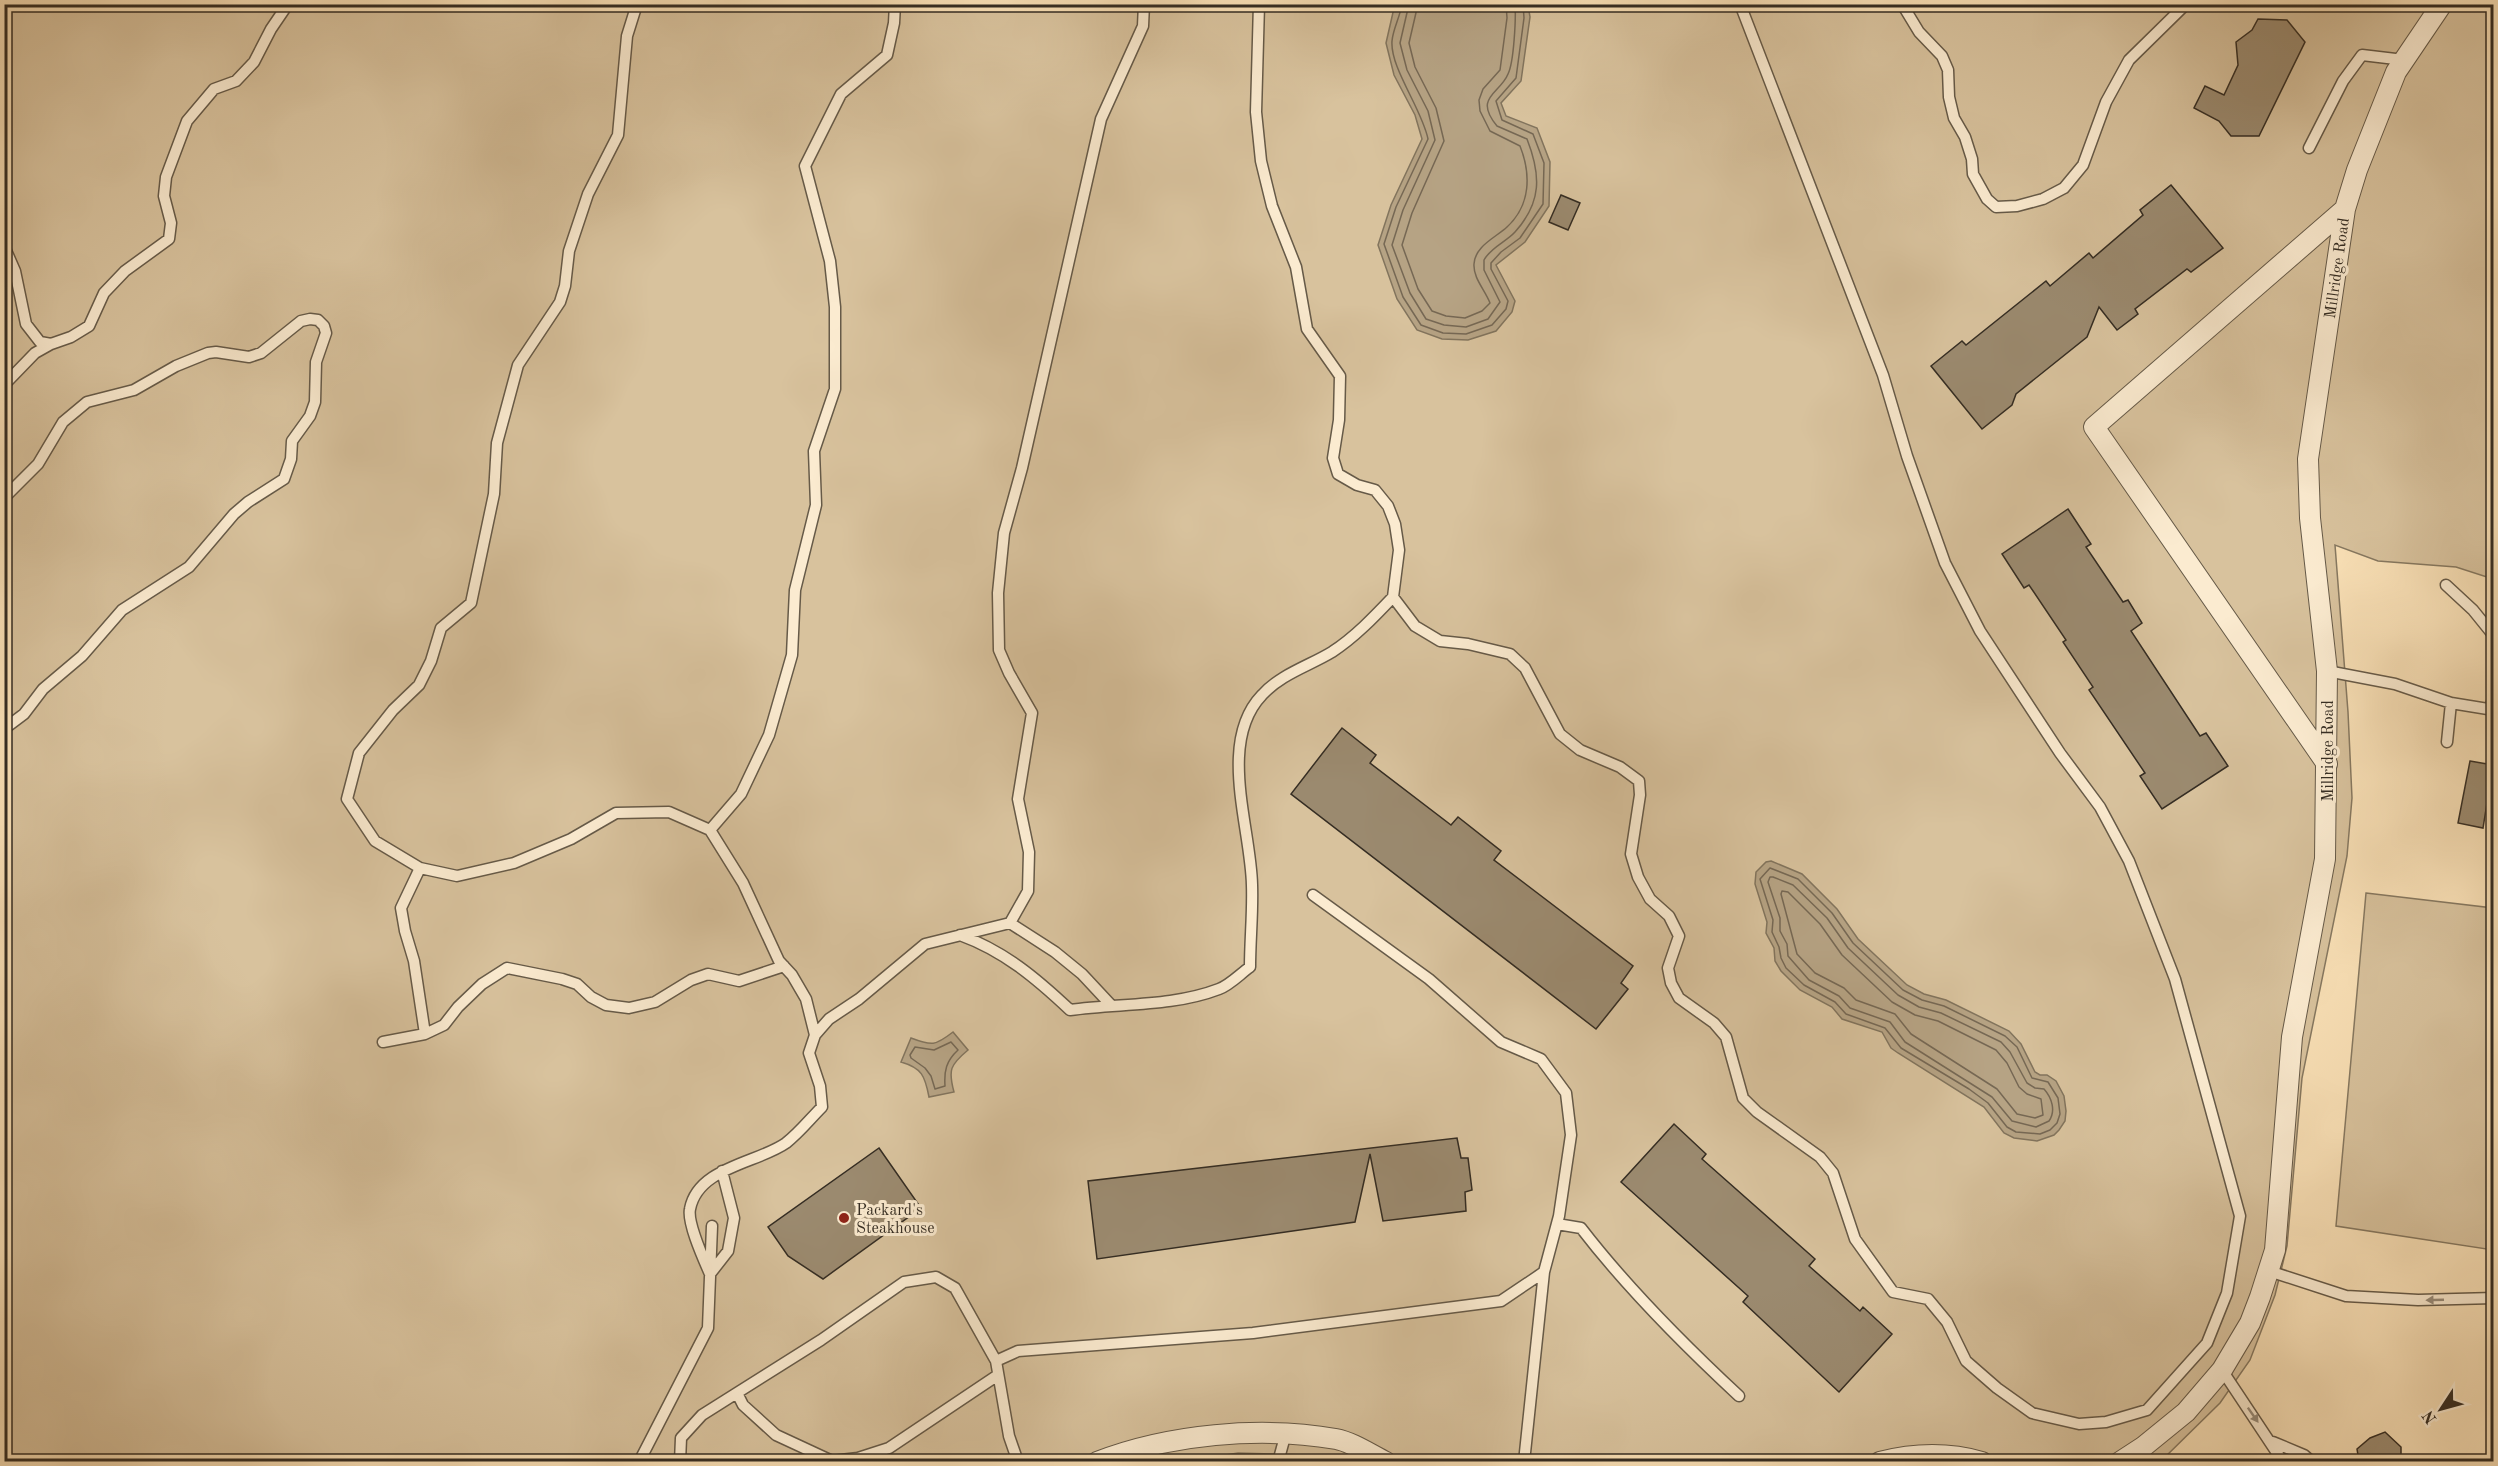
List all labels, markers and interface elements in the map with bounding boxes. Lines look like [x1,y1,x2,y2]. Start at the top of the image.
street label: Millridge Road [2323,217,2353,320]
street label: Millridge Road [2321,700,2337,802]
place label: Packard's Steakhouse [856,1203,935,1237]
marker: Packard's Steakhouse [837,1211,851,1225]
one-way arrow [2426,1295,2445,1304]
north arrow [2411,1379,2471,1439]
text: N [2420,1406,2441,1426]
one-way arrow [2247,1408,2259,1423]

